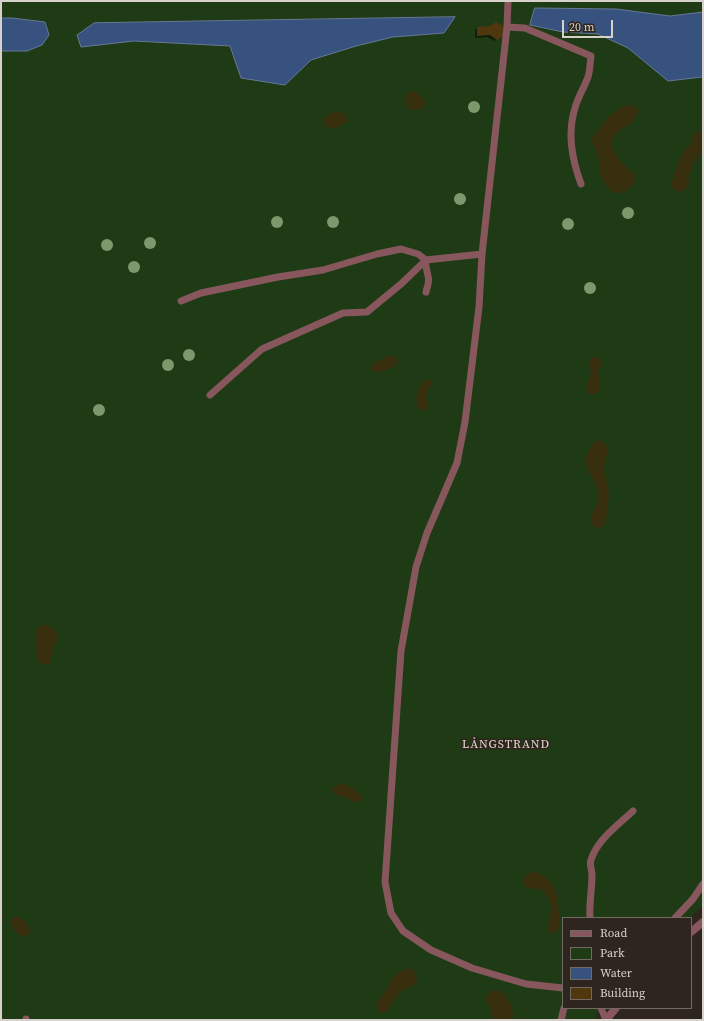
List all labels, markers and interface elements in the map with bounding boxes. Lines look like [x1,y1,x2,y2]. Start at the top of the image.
scale bar [564,12,615,38]
text: 20 m [569,19,595,35]
district label: LÅNGSTRAND [462,738,550,752]
legend [562,917,692,1009]
text: Road [600,925,627,941]
text: Park [600,945,625,961]
text: Water [600,965,632,981]
text: Building [600,985,645,1001]

